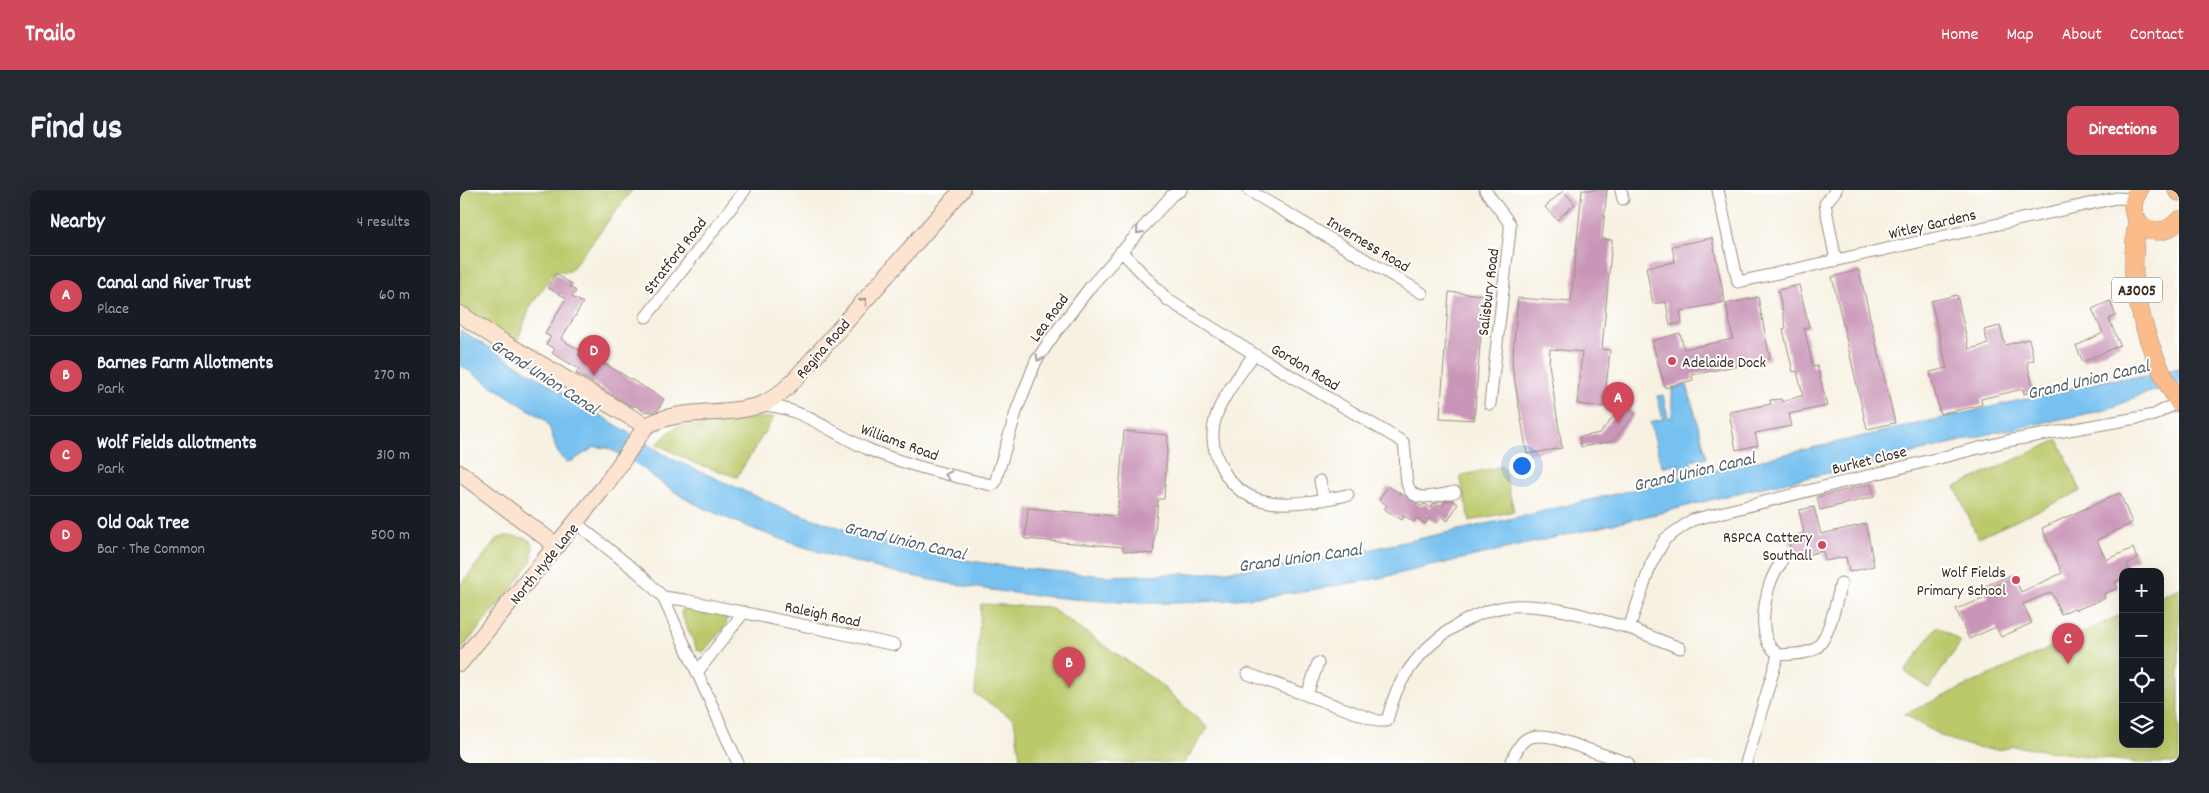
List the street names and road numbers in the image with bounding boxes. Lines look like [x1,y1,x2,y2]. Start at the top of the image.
street label: Witley Gardens [1887,204,1979,247]
street label: Inverness Road [1322,211,1414,279]
street label: Stratford Road [639,213,713,300]
street label: Salisbury Road [1473,247,1506,337]
road number: A3005 [2112,278,2162,302]
street label: Lea Road [1025,290,1075,347]
street label: Regina Road [791,314,857,385]
street label: Gordon Road [1266,339,1344,398]
street label: Williams Road [857,419,941,468]
street label: Burket Close [1830,441,1909,482]
street label: North Hyde Lane [505,519,585,610]
street label: Raleigh Road [782,596,863,635]

